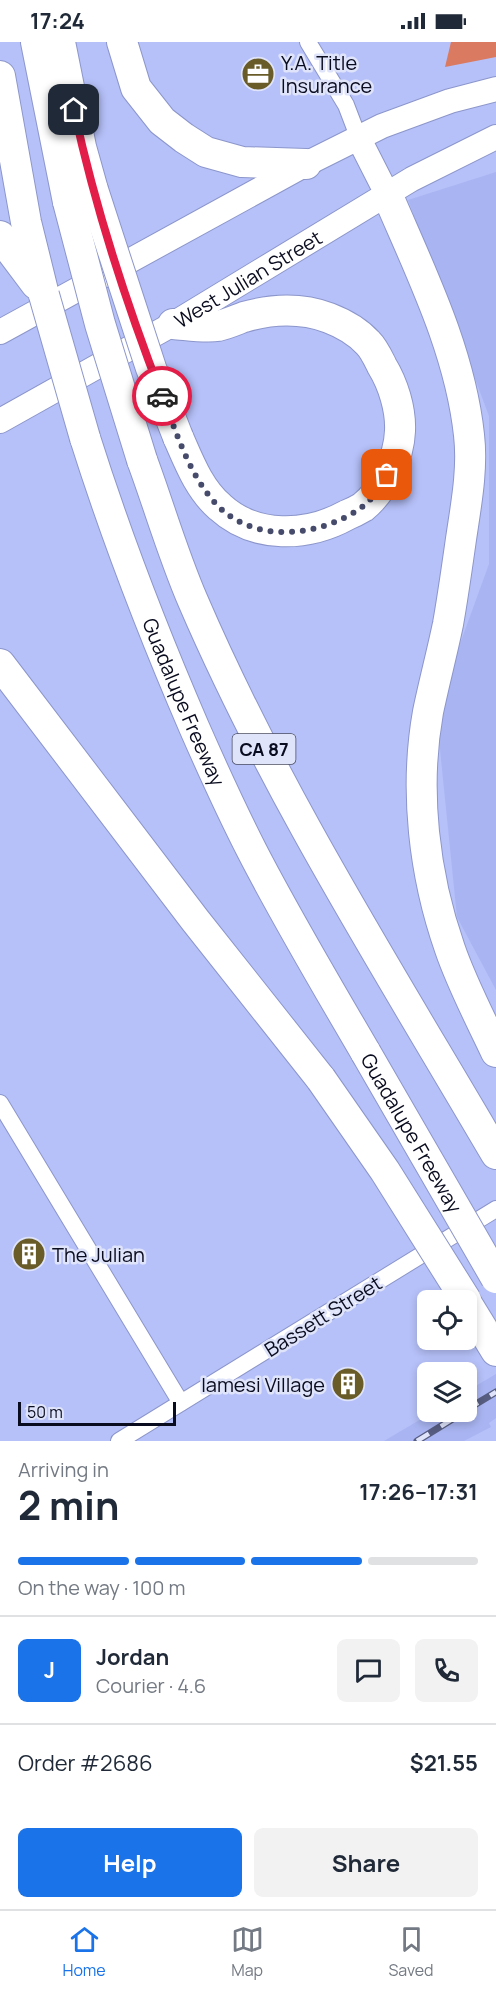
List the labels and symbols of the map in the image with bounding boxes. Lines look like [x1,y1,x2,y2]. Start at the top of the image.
place label: Y.A. Title Insurance [281,49,372,99]
office icon: Y.A. Title Insurance [240,56,276,92]
pin [48,84,99,135]
street label: West Julian Street [169,223,327,334]
courier [132,366,192,426]
pin [361,449,412,500]
street label: Guadalupe Freeway [137,614,232,791]
road number: CA 87 [232,734,296,764]
street label: Guadalupe Freeway [355,1048,469,1218]
building icon: The Julian [11,1236,47,1272]
place label: The Julian [52,1241,145,1268]
street label: Bassett Street [259,1269,387,1363]
building icon: Iamesi Village [330,1366,366,1402]
place label: Iamesi Village [201,1371,325,1398]
scale bar [18,1399,176,1426]

